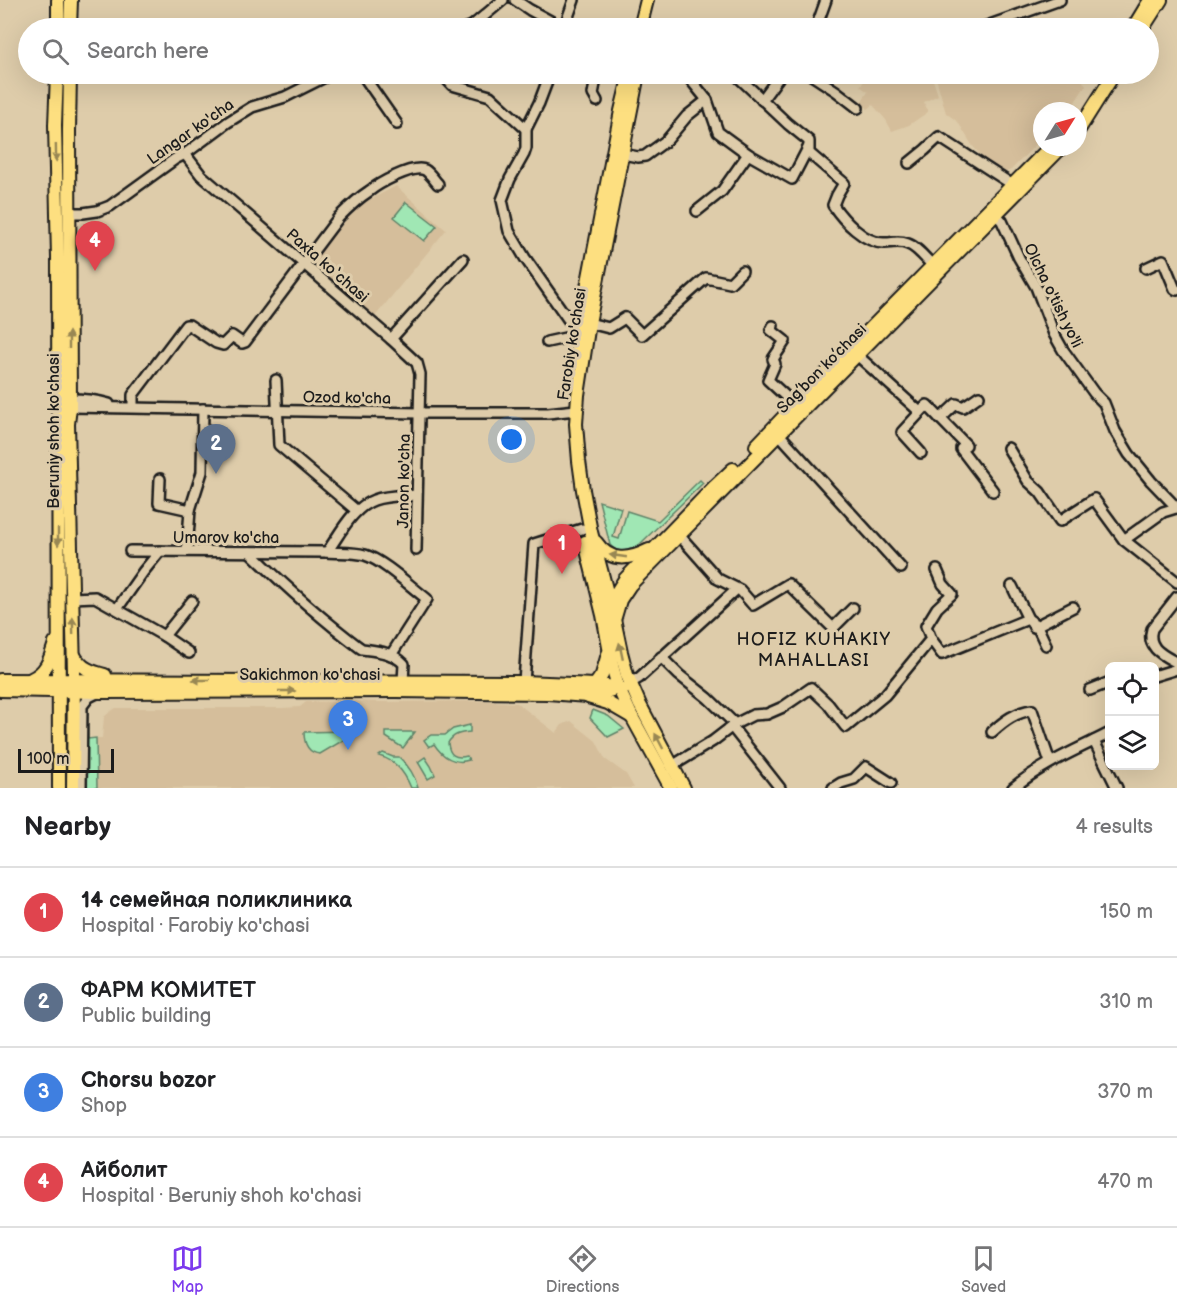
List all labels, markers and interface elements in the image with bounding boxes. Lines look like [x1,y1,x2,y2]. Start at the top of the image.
search box [18,18,1159,84]
icon: search [39,35,72,68]
text: Search here [87,38,209,65]
street label: Langar ko'cha [144,95,238,169]
north arrow [1033,102,1087,156]
one-way arrow [51,143,61,162]
pin: 4 [76,222,115,271]
street label: Paxta ko‘chasi [282,225,372,307]
street label: Olcha o'tish yo'li [1019,240,1086,351]
street label: Farobiy ko'chasi [554,287,591,402]
street label: Sag’bon ko’chasi [773,320,871,418]
one-way arrow [64,331,74,350]
street label: Beruniy shoh ko'chasi [45,353,64,509]
street label: Ozod ko'cha [303,388,391,409]
pin: 2 [196,424,236,474]
your location [497,425,526,454]
street label: Janon ko'cha [394,434,415,529]
pin: 1 [542,524,582,574]
one-way arrow [53,527,63,546]
street label: Umarov ko'cha [173,529,279,548]
one-way arrow [609,551,628,561]
one-way arrow [68,616,78,635]
district label: HOFIZ KUHAKIY MAHALLASI [736,629,892,671]
one-way arrow [616,641,625,660]
map controls [1105,662,1159,770]
button: locate [1105,662,1159,716]
street label: Sakichmon ko'chasi [239,666,381,685]
one-way arrow [191,675,210,685]
one-way arrow [277,686,296,696]
pin: 3 [328,700,368,750]
button: layers [1105,716,1159,770]
one-way arrow [654,733,664,750]
scale bar [18,746,114,774]
text: 100 m [27,750,70,769]
text: Nearby [24,812,111,843]
text: 4 results [1075,815,1153,839]
text: 14 семейная поликлиника [81,887,352,914]
text: 1 [39,900,48,924]
text: 150 m [1100,900,1153,924]
text: Hospital · Farobiy ko'chasi [81,914,310,938]
text: ФАРМ КОМИТЕТ [81,977,256,1004]
text: 2 [38,990,49,1014]
text: 310 m [1099,990,1153,1014]
text: Public building [81,1004,211,1028]
text: Chorsu bozor [81,1067,216,1094]
text: 3 [38,1080,49,1104]
text: 370 m [1097,1080,1153,1104]
text: Shop [81,1094,127,1118]
text: Айболит [81,1157,168,1184]
text: 4 [38,1170,49,1194]
text: 470 m [1097,1170,1153,1194]
text: Hospital · Beruniy shoh ko'chasi [81,1184,362,1208]
tab: Map [171,1242,204,1297]
tab: Directions [546,1242,619,1297]
tab: Saved [961,1242,1006,1297]

